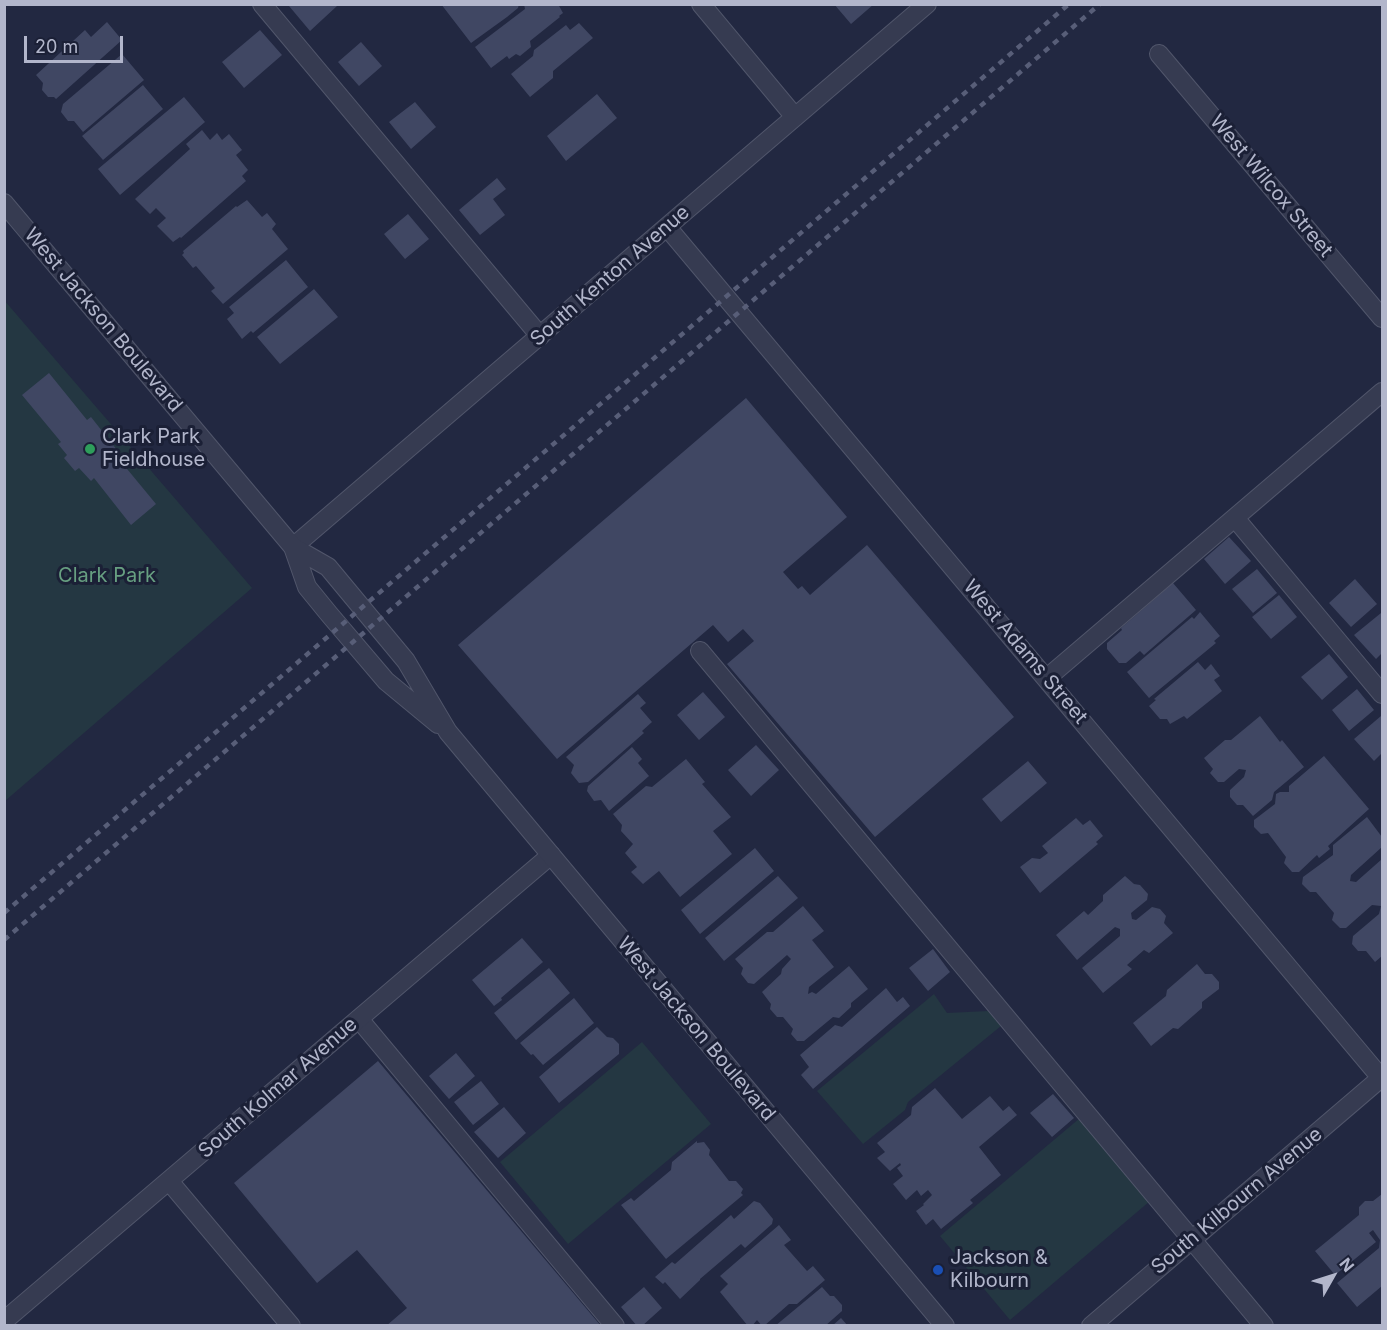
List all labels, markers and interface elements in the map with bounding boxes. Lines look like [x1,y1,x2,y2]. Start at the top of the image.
scale bar [27,24,126,62]
text: 20 m [35,36,78,57]
street label: West Wilcox Street [1204,110,1338,262]
street label: South Kenton Avenue [526,200,694,352]
street label: West Jackson Boulevard [19,223,187,417]
place label: Clark Park Fieldhouse [102,425,205,472]
marker: Clark Park Fieldhouse [83,442,97,456]
park label: Clark Park [58,564,156,588]
street label: West Adams Street [958,575,1092,729]
street label: West Jackson Boulevard [612,932,780,1126]
street label: South Kolmar Avenue [194,1013,362,1163]
street label: South Kilbourn Avenue [1147,1122,1327,1280]
place label: Jackson & Kilbourn [950,1246,1048,1293]
north arrow [1303,1246,1363,1306]
text: N [1335,1254,1359,1276]
marker: Jackson & Kilbourn [931,1263,945,1277]

